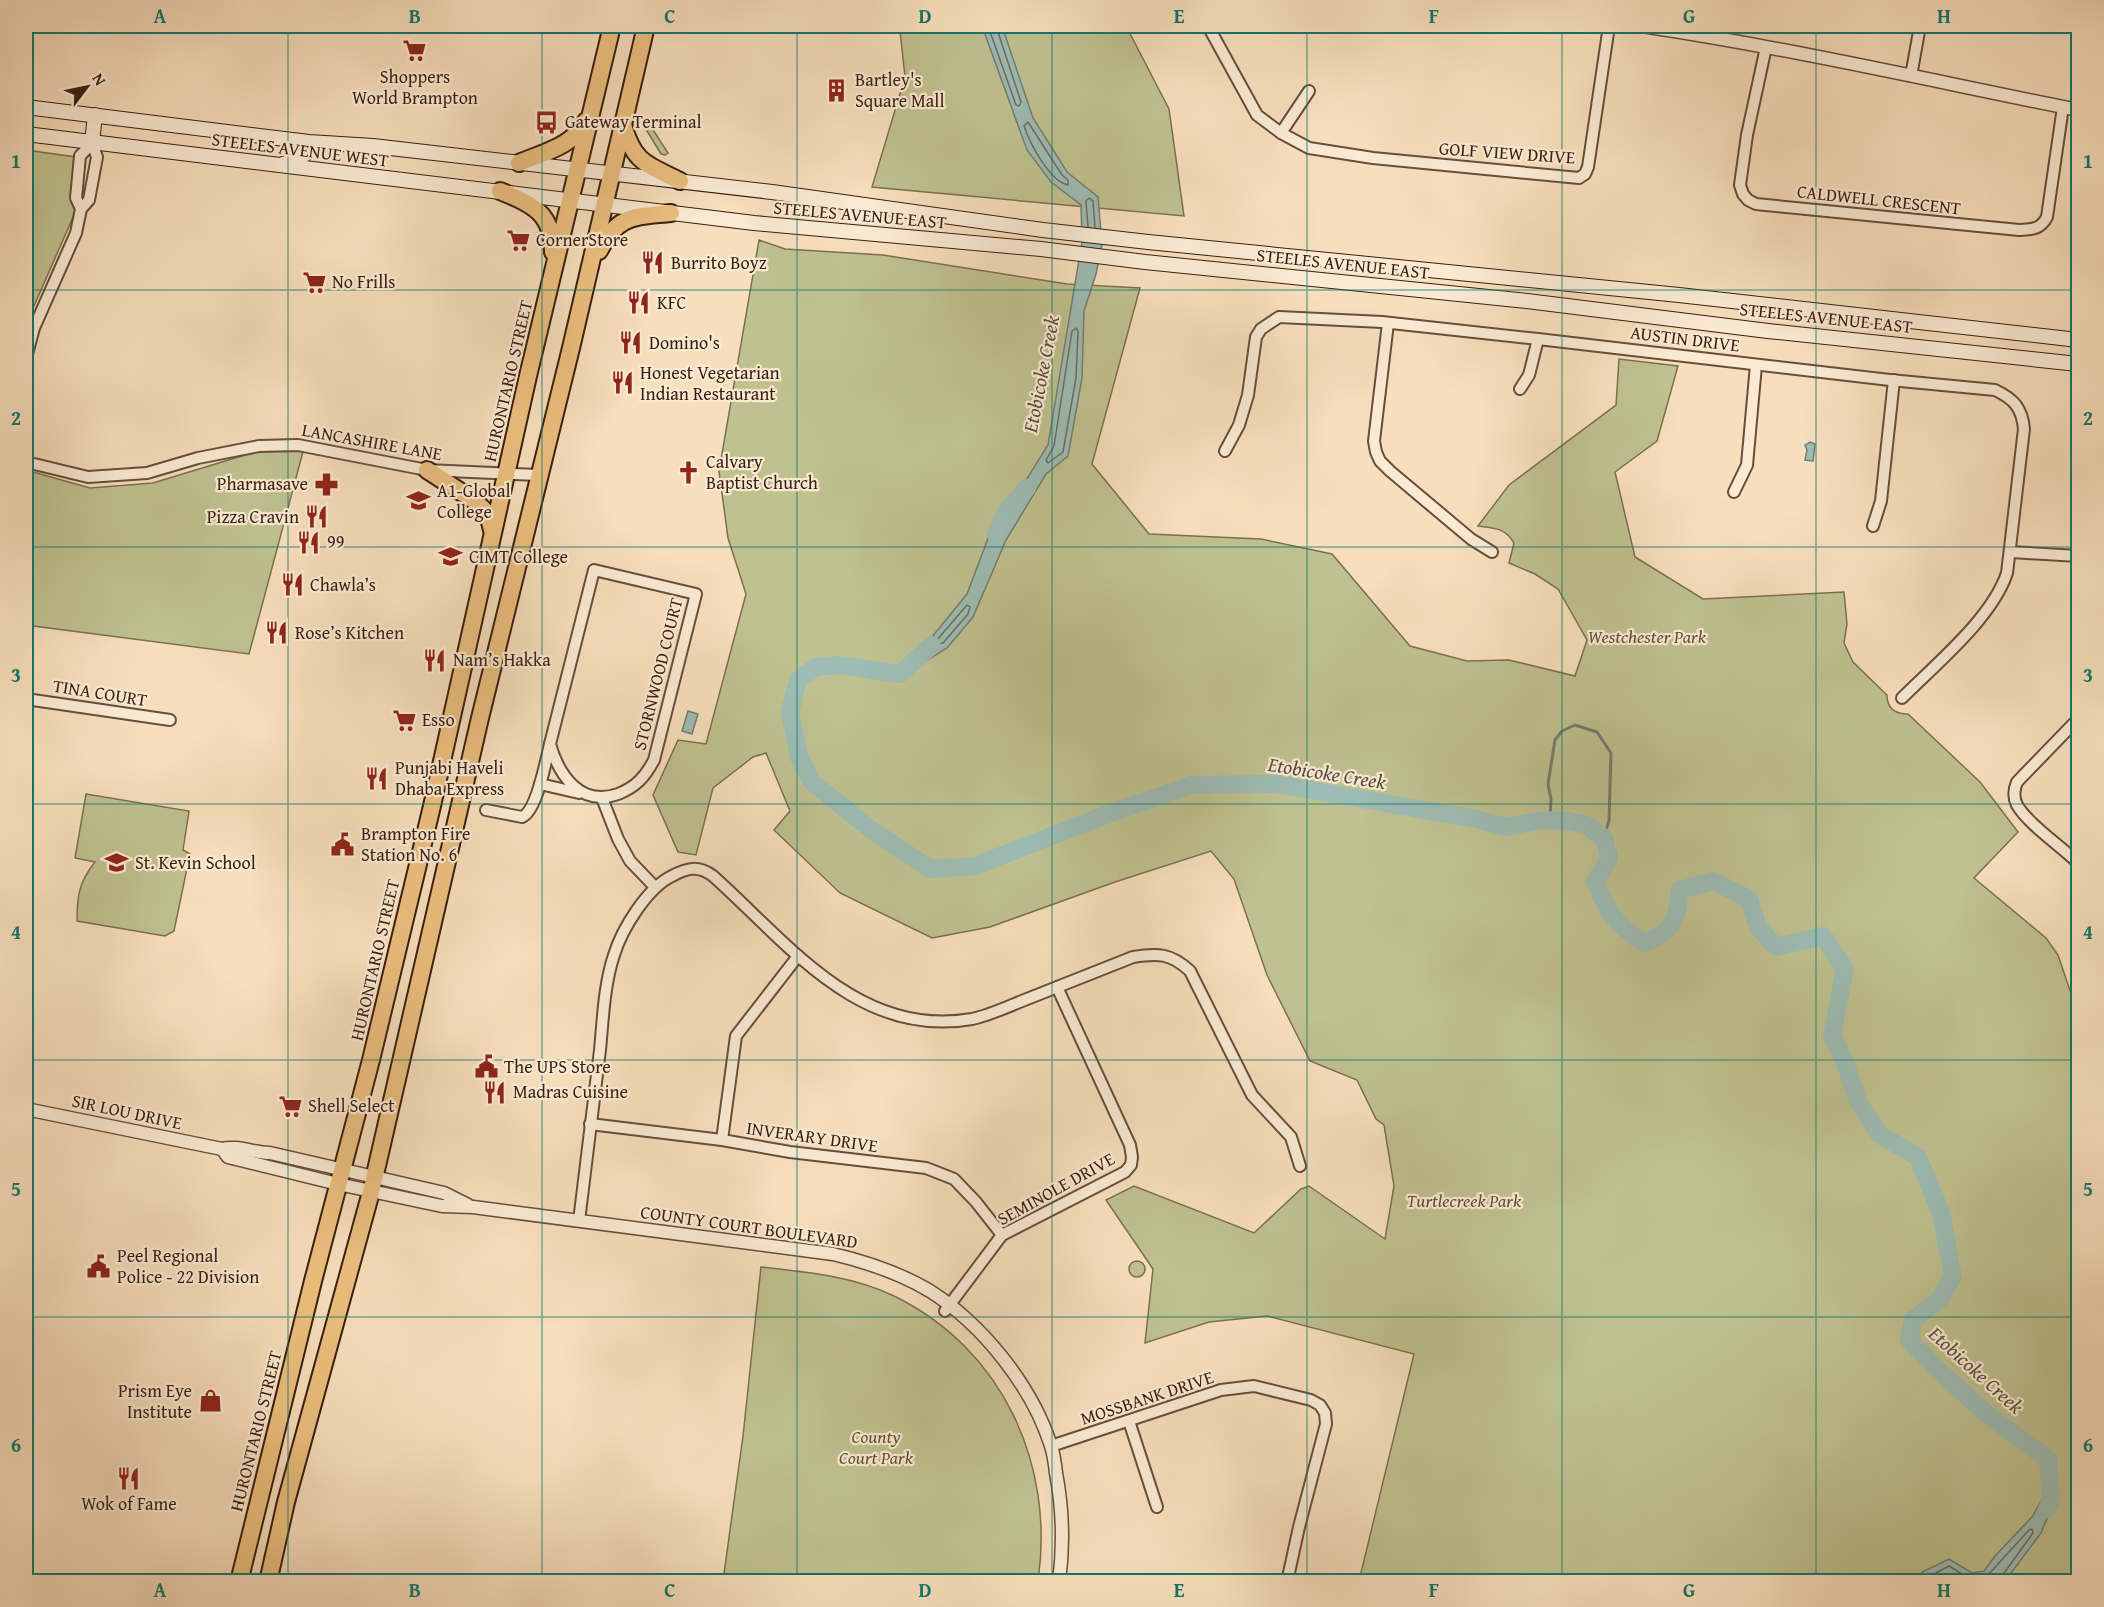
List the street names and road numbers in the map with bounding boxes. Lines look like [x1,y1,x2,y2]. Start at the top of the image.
street label: STEELES AVENUE WEST [210,125,390,174]
street label: GOLF VIEW DRIVE [1438,134,1576,171]
street label: CALDWELL CRESCENT [1796,177,1962,222]
street label: STEELES AVENUE EAST [772,193,948,236]
street label: STEELES AVENUE EAST [1255,241,1431,286]
street label: STEELES AVENUE EAST [1738,295,1914,340]
street label: HURONTARIO STREET [476,297,539,464]
street label: AUSTIN DRIVE [1629,318,1741,359]
street label: LANCASHIRE LANE [300,416,444,467]
street label: STORNWOOD COURT [626,595,690,753]
street label: TINA COURT [51,672,149,713]
street label: HURONTARIO STREET [343,876,406,1043]
street label: SIR LOU DRIVE [70,1087,185,1136]
street label: INVERARY DRIVE [745,1114,879,1159]
street label: SEMINOLE DRIVE [992,1145,1119,1232]
street label: COUNTY COURT BOULEVARD [639,1198,859,1255]
street label: HURONTARIO STREET [222,1347,289,1514]
street label: MOSSBANK DRIVE [1077,1363,1217,1432]

